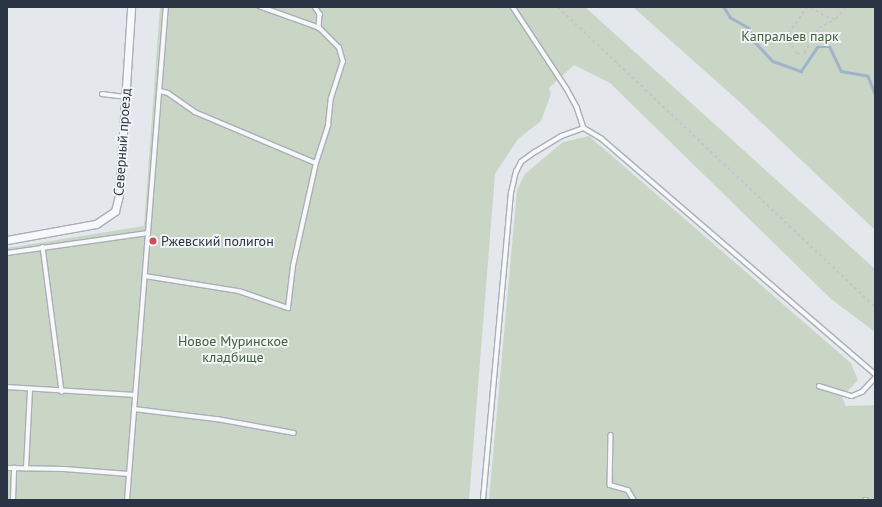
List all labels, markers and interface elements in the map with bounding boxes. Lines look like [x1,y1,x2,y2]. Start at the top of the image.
park label: Капральев парк [741,28,839,44]
street label: Северный проезд [110,88,134,196]
place label: Ржевский полигон [161,233,274,249]
marker: Ржевский полигон [148,236,158,246]
park label: Новое Муринское кладбище [178,333,288,366]

